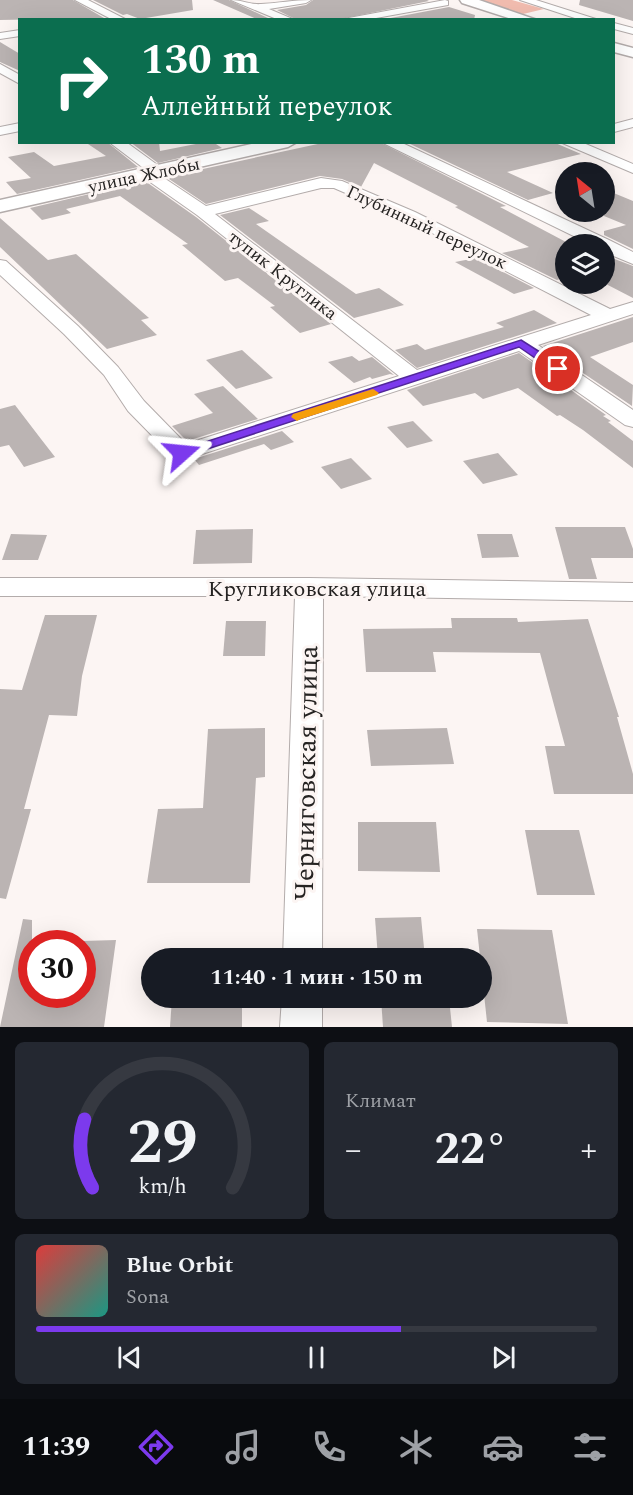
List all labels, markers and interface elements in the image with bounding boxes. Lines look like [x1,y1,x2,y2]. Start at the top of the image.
text: 130 m [141,29,260,92]
icon: right [42,42,120,120]
text: Аллейный переулок [141,86,393,128]
street label: улица Жлобы [85,150,202,201]
north arrow [555,162,615,222]
map controls [555,162,615,294]
street label: Глубинный переулок [342,178,512,277]
street label: тупик Круглика [222,224,343,327]
button: layers [555,234,615,294]
pin [532,343,583,394]
icon: arrive [541,352,574,385]
position arrow [150,421,214,485]
street label: Кругликовская улица [208,573,426,606]
street label: Черниговская улица [284,645,330,901]
speed limit sign: 30 [18,930,96,1008]
text: 11:40 · 1 мин · 150 m [210,961,423,994]
text: Климат [345,1086,416,1116]
text: 29 [127,1096,197,1191]
text: 22° [435,1115,508,1184]
text: − [345,1125,362,1175]
text: + [581,1125,597,1175]
text: km/h [138,1170,186,1203]
text: Blue Orbit [126,1249,233,1282]
text: Sona [126,1282,169,1312]
icon: previous [113,1341,146,1374]
icon: pause [300,1341,333,1374]
icon: next [487,1341,520,1374]
text: 11:39 [22,1426,90,1468]
icon: directions [135,1426,177,1468]
icon: music [222,1426,264,1468]
icon: phone [308,1426,350,1468]
icon: climate [395,1426,437,1468]
icon: car [482,1426,524,1468]
icon: filters [569,1426,611,1468]

